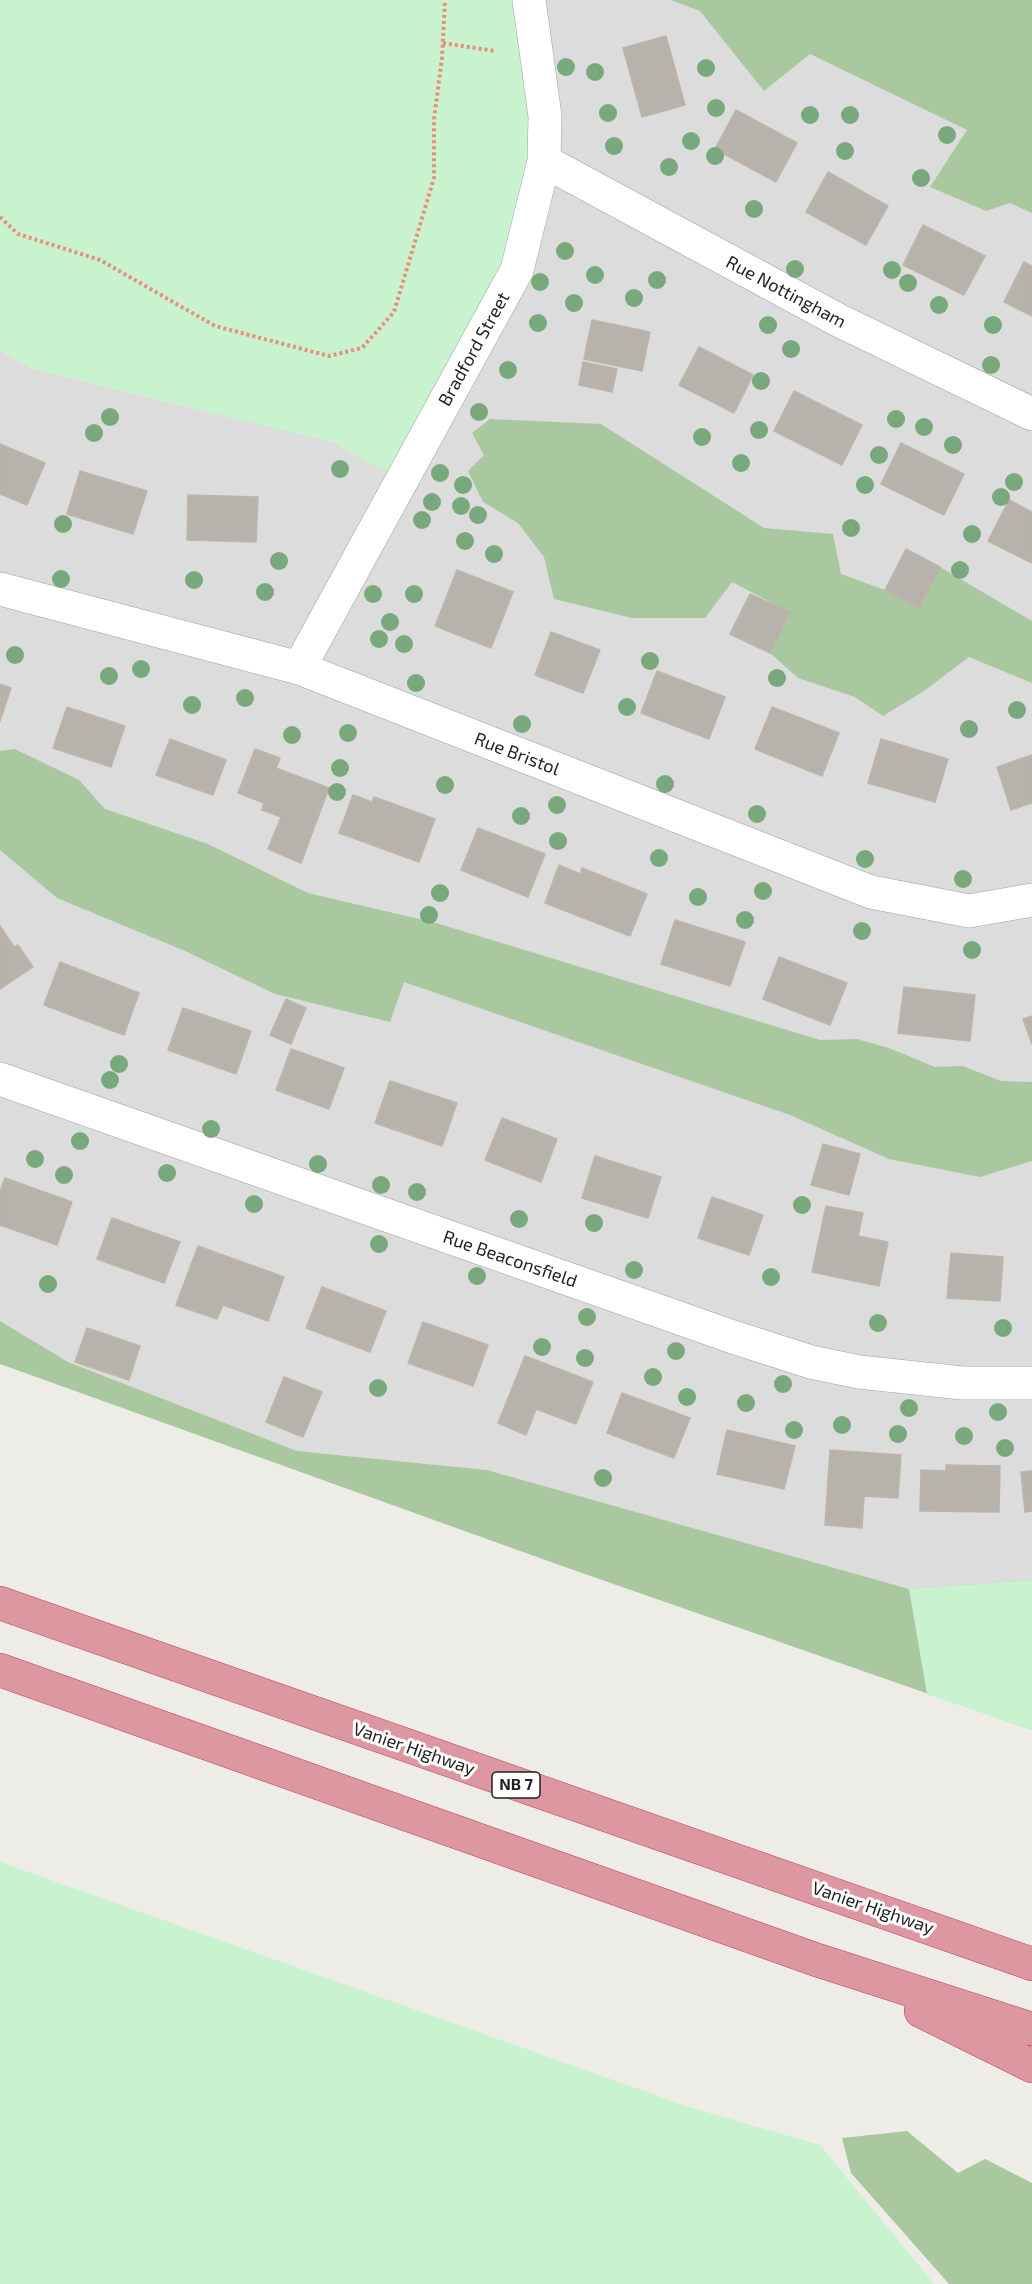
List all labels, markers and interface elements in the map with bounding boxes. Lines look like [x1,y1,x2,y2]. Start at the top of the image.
street label: Rue Nottingham [722,251,850,333]
street label: Bradford Street [434,288,514,410]
street label: Rue Bristol [471,728,563,780]
street label: Rue Beaconsfield [440,1226,580,1292]
street label: Vanier Highway [350,1718,478,1780]
road number: NB 7 [492,1772,540,1798]
street label: Vanier Highway [809,1877,937,1939]

